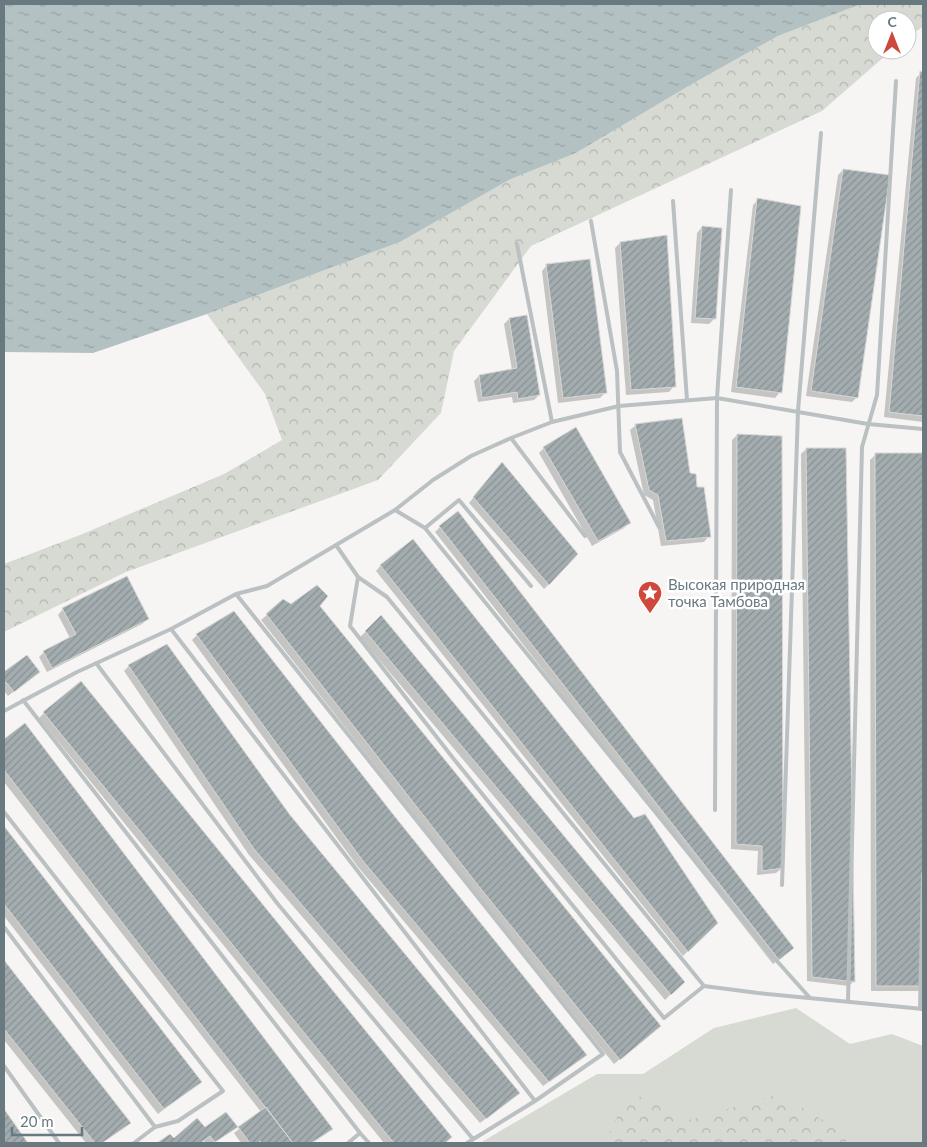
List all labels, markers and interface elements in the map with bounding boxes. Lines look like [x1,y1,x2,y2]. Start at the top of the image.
north arrow [867,10,917,60]
text: С [887,13,897,30]
place label: Высокая природная точка Тамбова [668,575,805,610]
place icon: Высокая природная точка Тамбова [637,580,663,614]
scale bar [12,1104,82,1136]
text: 20 m [20,1112,54,1130]

